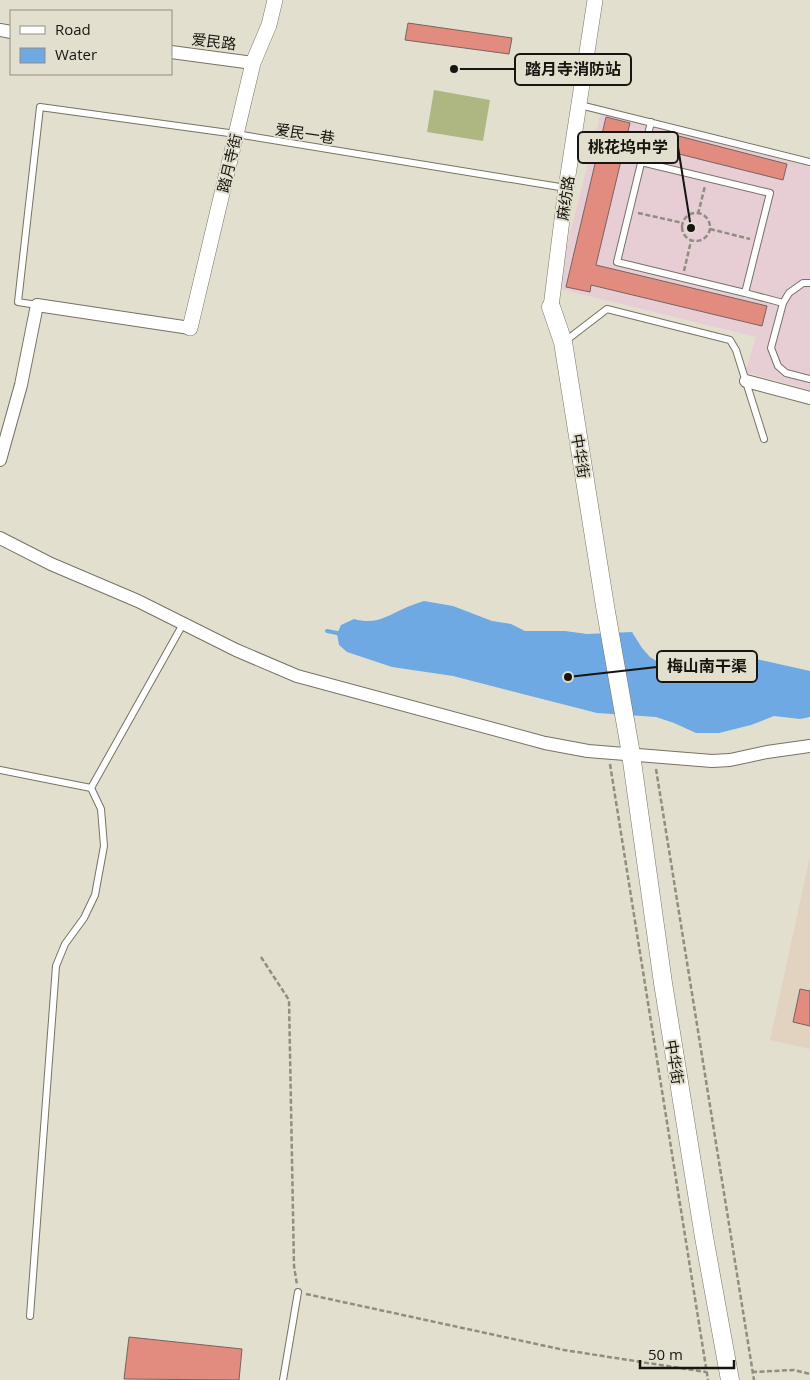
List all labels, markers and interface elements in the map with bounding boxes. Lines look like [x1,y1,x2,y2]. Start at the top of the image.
legend [10,10,172,75]
text: Road [55,19,91,39]
street label: 爱民路 [190,28,238,54]
text: Water [55,44,97,64]
callout: 踏月寺消防站 [515,54,631,85]
text: 踏月寺消防站 [525,58,621,80]
street label: 爱民一巷 [274,118,336,148]
street label: 踏月寺街 [213,132,245,194]
callout: 桃花坞中学 [578,132,678,163]
text: 桃花坞中学 [588,136,668,158]
street label: 麻纺路 [552,174,578,222]
street label: 中华街 [568,432,594,480]
callout: 梅山南干渠 [657,651,757,682]
text: 梅山南干渠 [667,655,747,677]
street label: 中华街 [662,1038,688,1086]
scale bar [640,1338,734,1370]
text: 50 m [648,1344,683,1364]

